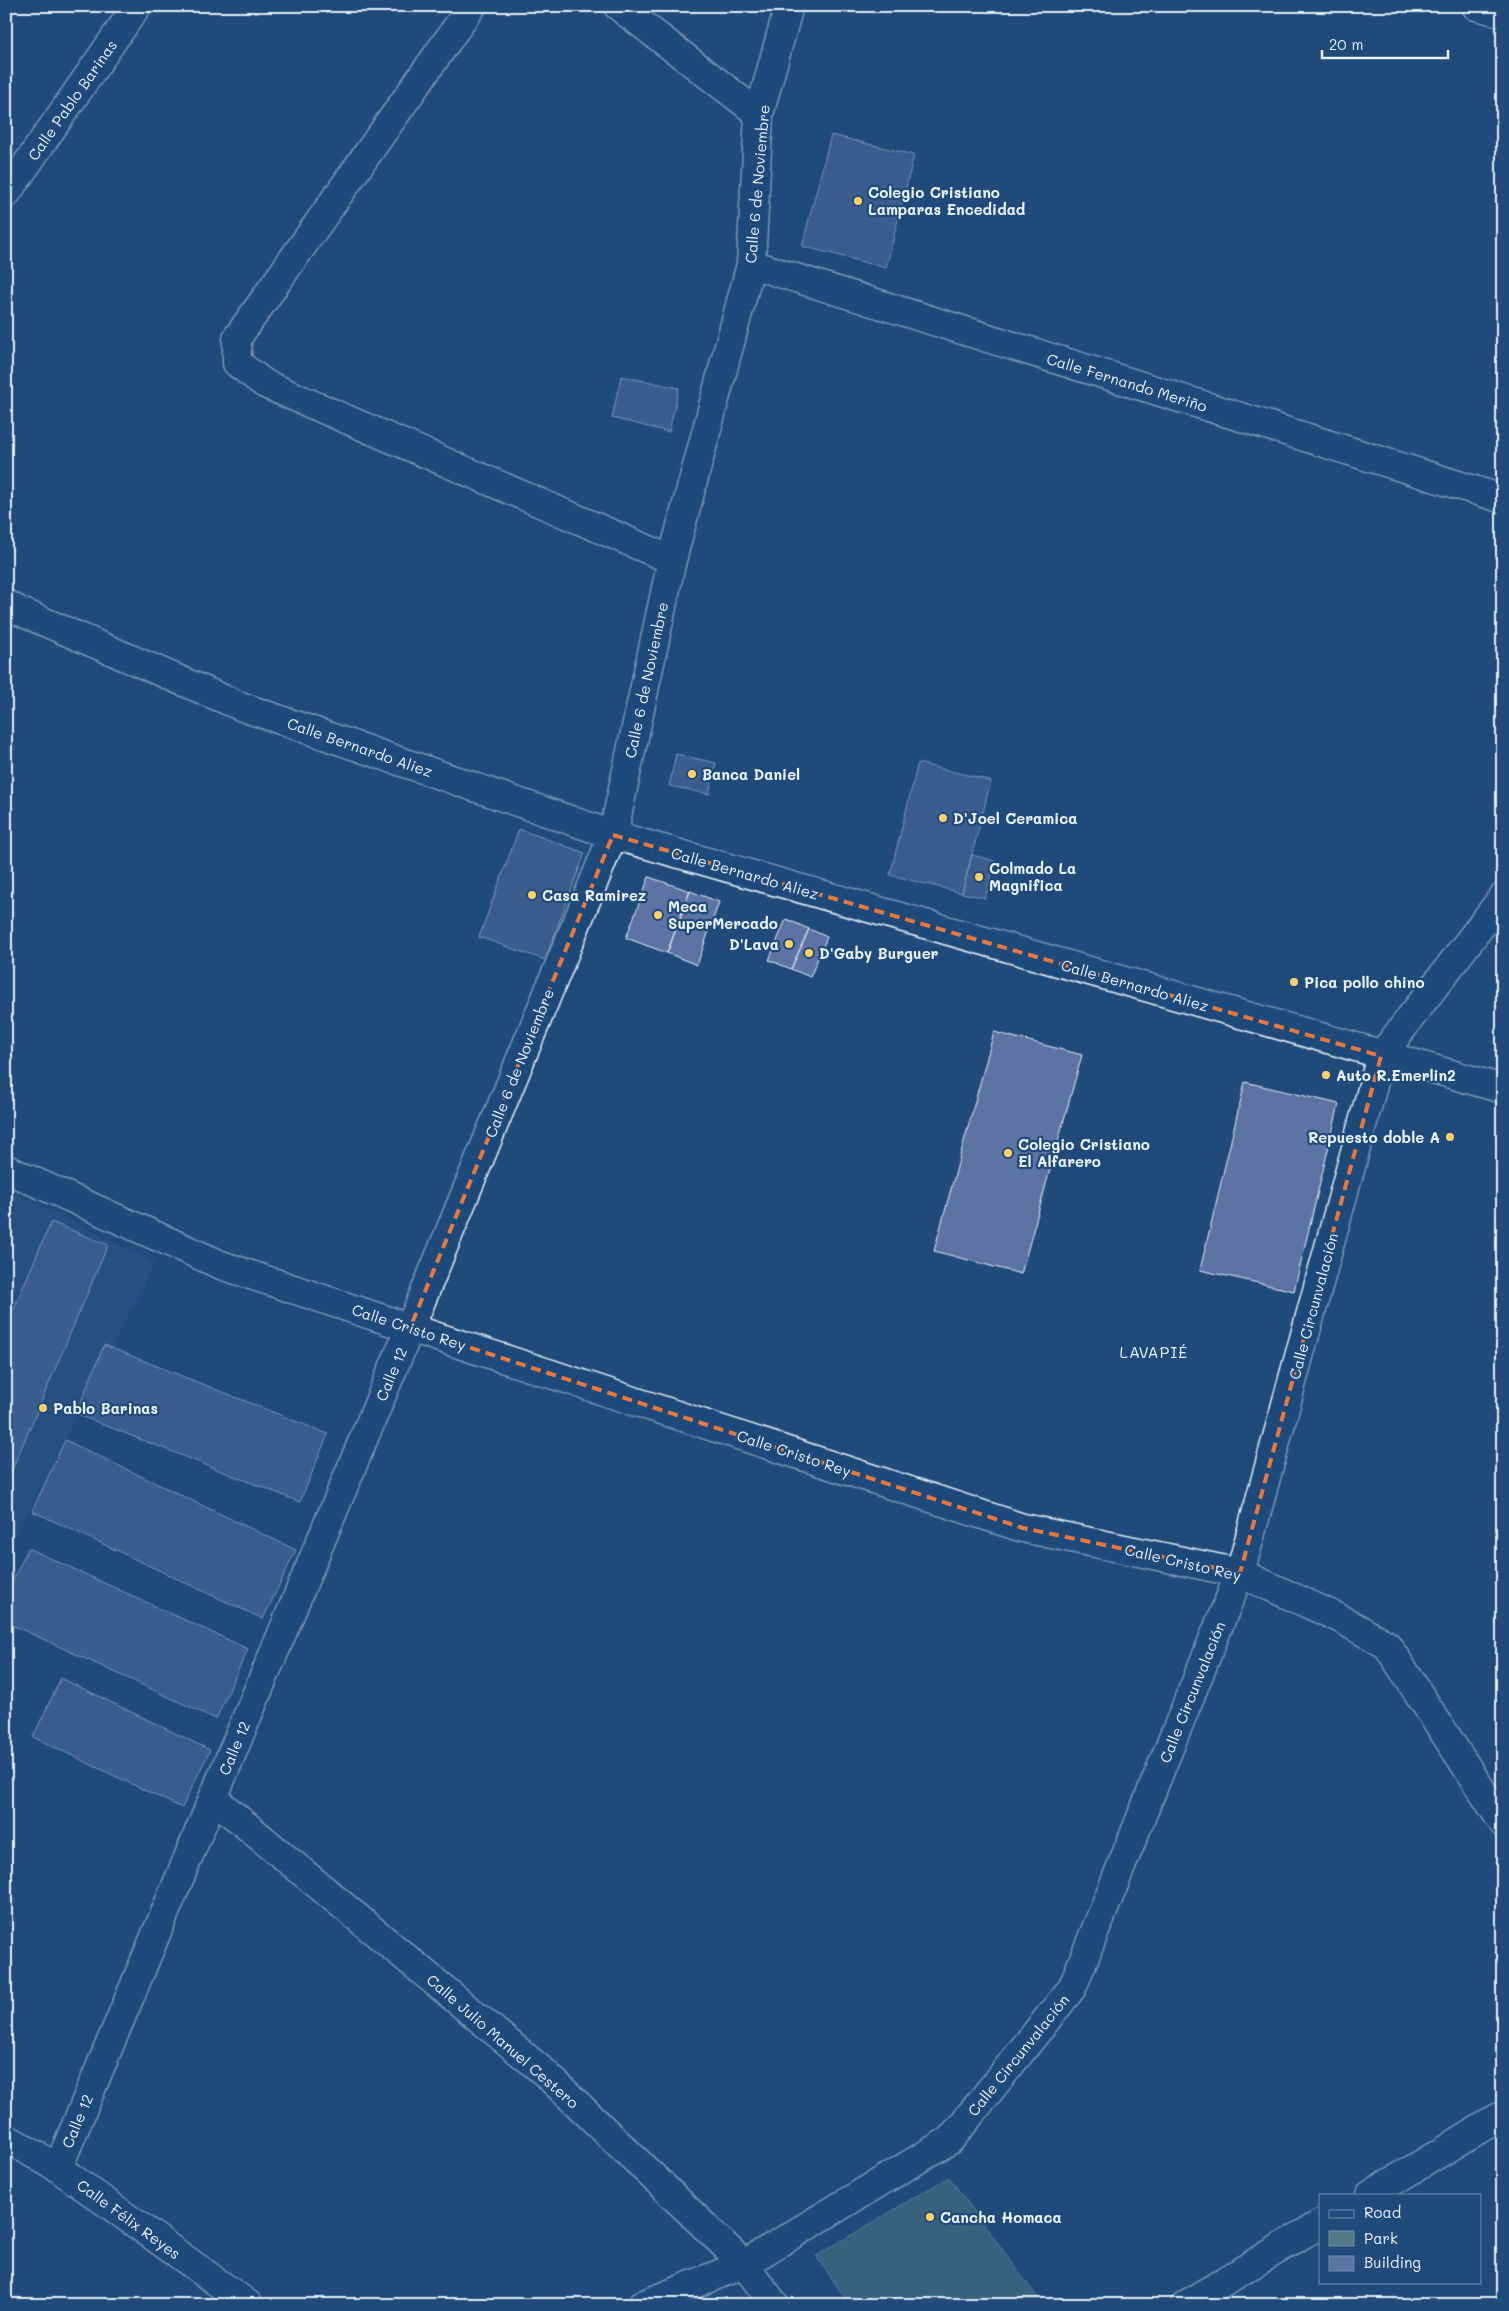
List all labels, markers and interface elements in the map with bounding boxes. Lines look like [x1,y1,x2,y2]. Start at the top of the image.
scale bar [1322,28,1448,60]
text: 20 m [1329,34,1363,54]
street label: Calle Pablo Barinas [23,36,121,164]
street label: Calle 6 de Noviembre [740,104,774,264]
place label: Colegio Cristiano Lamparas Encedidad [868,182,1026,219]
marker: Colegio Cristiano Lamparas Encedidad [852,195,864,207]
street label: Calle Fernando Meriño [1044,348,1210,416]
street label: Calle 6 de Noviembre [620,600,672,760]
street label: Calle Bernardo Aliez [285,713,435,781]
place label: Banca Daniel [702,764,800,784]
marker: Banca Daniel [686,768,698,780]
place label: D'Joel Ceramica [953,808,1077,828]
marker: D'Joel Ceramica [937,812,949,824]
street label: Calle Bernardo Aliez [669,842,821,904]
place label: Colmado La Magnifica [989,858,1076,895]
marker: Colmado La Magnifica [973,871,985,883]
place label: Casa Ramirez [542,885,647,905]
marker: Casa Ramirez [526,889,538,901]
place label: Meca SuperMercado [668,896,778,933]
marker: Meca SuperMercado [652,909,664,921]
place label: D'Lava [729,934,779,954]
marker: D'Lava [783,938,795,950]
place label: D'Gaby Burguer [819,943,939,963]
marker: D'Gaby Burguer [803,947,815,959]
street label: Calle Bernardo Aliez [1059,954,1211,1016]
place label: Pica pollo chino [1304,972,1425,992]
marker: Pica pollo chino [1288,976,1300,988]
street label: Calle 6 de Noviembre [480,985,558,1141]
place label: Auto R.Emerlin2 [1336,1065,1456,1085]
marker: Auto R.Emerlin2 [1320,1069,1332,1081]
place label: Repuesto doble A [1308,1127,1440,1147]
marker: Repuesto doble A [1444,1131,1456,1143]
place label: Colegio Cristiano El Alfarero [1018,1134,1150,1171]
marker: Colegio Cristiano El Alfarero [1002,1147,1014,1159]
street label: Calle Circunvalación [1284,1231,1342,1381]
street label: Calle Cristo Rey [349,1299,469,1355]
district label: LAVAPIÉ [1119,1341,1189,1362]
street label: Calle 12 [371,1344,411,1404]
place label: Pablo Barinas [53,1398,158,1418]
marker: Pablo Barinas [37,1402,49,1414]
street label: Calle Cristo Rey [734,1425,854,1481]
street label: Calle Cristo Rey [1123,1539,1243,1585]
street label: Calle Circunvalación [1154,1618,1230,1766]
street label: Calle 12 [214,1718,254,1778]
street label: Calle Julio Manuel Cestero [423,1969,583,2113]
street label: Calle Circunvalación [963,1990,1073,2120]
street label: Calle 12 [57,2091,97,2151]
street label: Calle Félix Reyes [73,2175,185,2263]
legend [1319,2194,1482,2284]
text: Road [1364,2202,1401,2222]
place label: Cancha Homaca [940,2207,1062,2227]
marker: Cancha Homaca [924,2211,936,2223]
text: Park [1364,2228,1398,2248]
text: Building [1364,2252,1421,2272]

